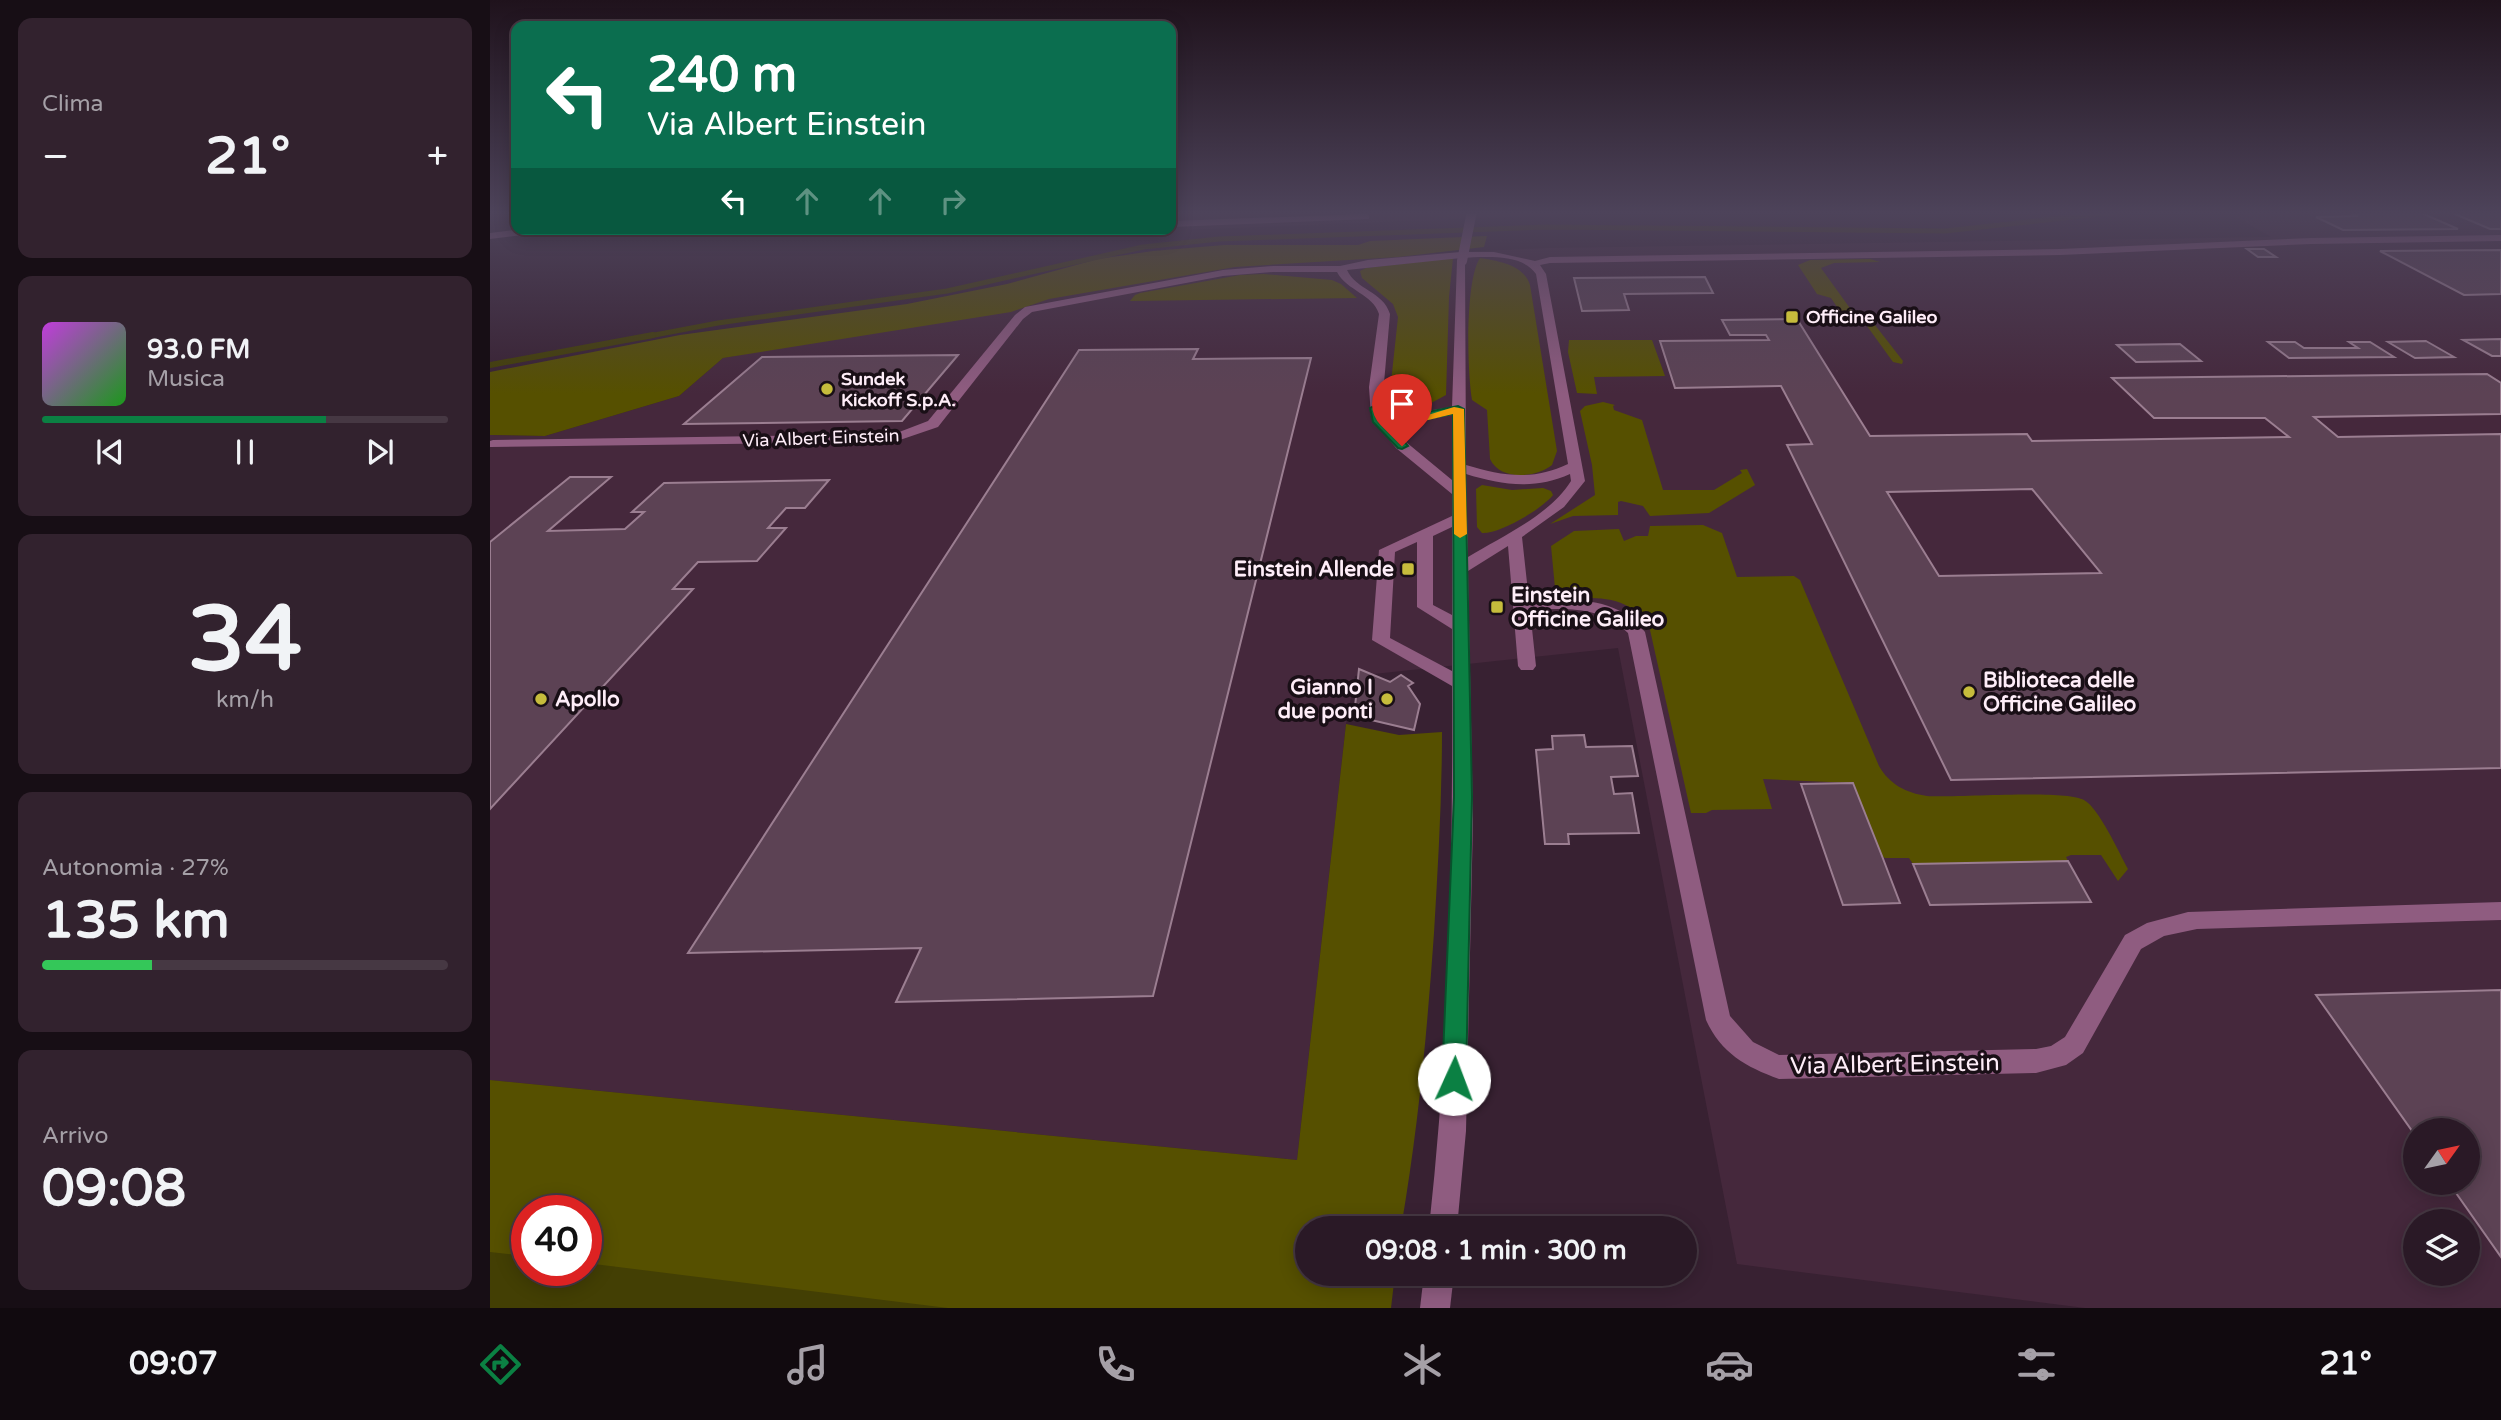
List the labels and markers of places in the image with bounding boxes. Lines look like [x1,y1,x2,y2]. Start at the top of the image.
place label: Officine Galileo [1806,306,1937,328]
marker: Officine Galileo [1784,309,1800,325]
place label: Sundek Kickoff S.p.A. [841,368,956,411]
pin [1372,374,1432,446]
marker: Sundek Kickoff S.p.A. [819,381,835,397]
place label: Einstein Allende [1234,557,1394,582]
marker: Einstein Allende [1400,561,1416,577]
place label: Einstein Officine Galileo [1511,583,1665,632]
marker: Einstein Officine Galileo [1489,599,1505,615]
place label: Biblioteca delle Officine Galileo [1983,668,2137,717]
place label: Gianno I due ponti [1278,675,1373,724]
marker: Biblioteca delle Officine Galileo [1961,684,1977,700]
place label: Apollo [555,687,620,712]
marker: Apollo [533,691,549,707]
marker: Gianno I due ponti [1379,691,1395,707]

